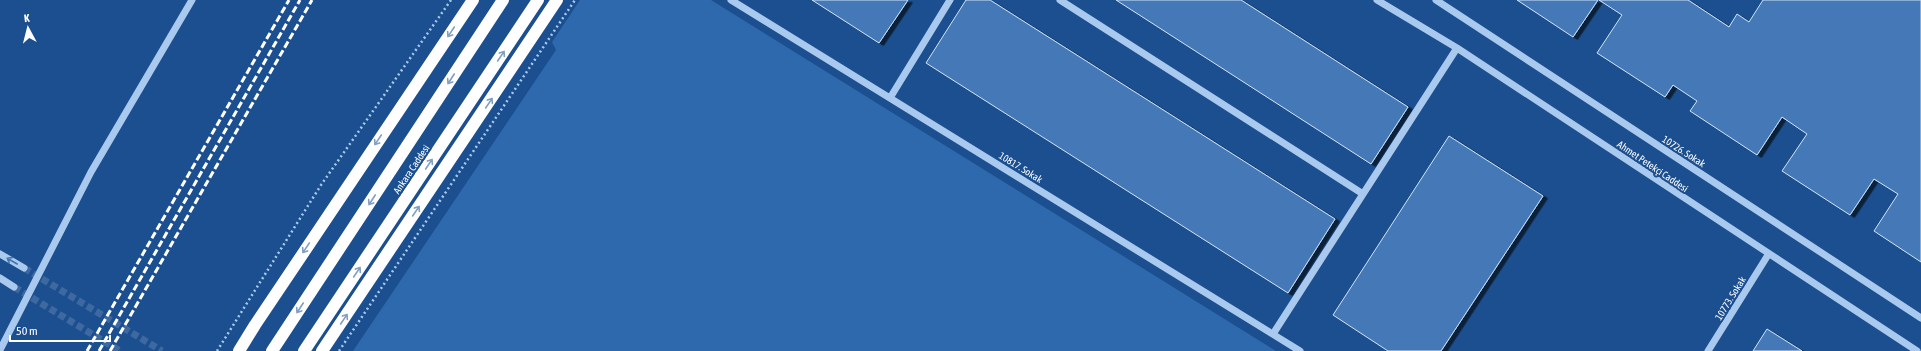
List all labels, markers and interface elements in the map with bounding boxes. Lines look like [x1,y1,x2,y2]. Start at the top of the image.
north arrow [8,8,48,48]
text: K [23,12,31,24]
one-way arrow [447,27,455,38]
one-way arrow [497,50,505,61]
one-way arrow [446,74,455,85]
one-way arrow [485,97,493,109]
street label: 10726. Sokak [1660,133,1708,170]
one-way arrow [374,134,382,146]
street label: Ahmet Petekçi Caddesi [1615,139,1690,194]
street label: Ankara Caddesi [391,143,432,196]
street label: 10817. Sokak [997,150,1045,185]
one-way arrow [425,159,433,170]
one-way arrow [367,194,375,206]
one-way arrow [412,205,420,216]
one-way arrow [302,242,310,253]
one-way arrow [6,256,18,264]
one-way arrow [353,267,361,278]
street label: 10773. Sokak [1713,274,1748,322]
one-way arrow [296,303,304,314]
one-way arrow [340,313,348,324]
scale bar [10,317,110,343]
text: 50 m [16,324,38,338]

